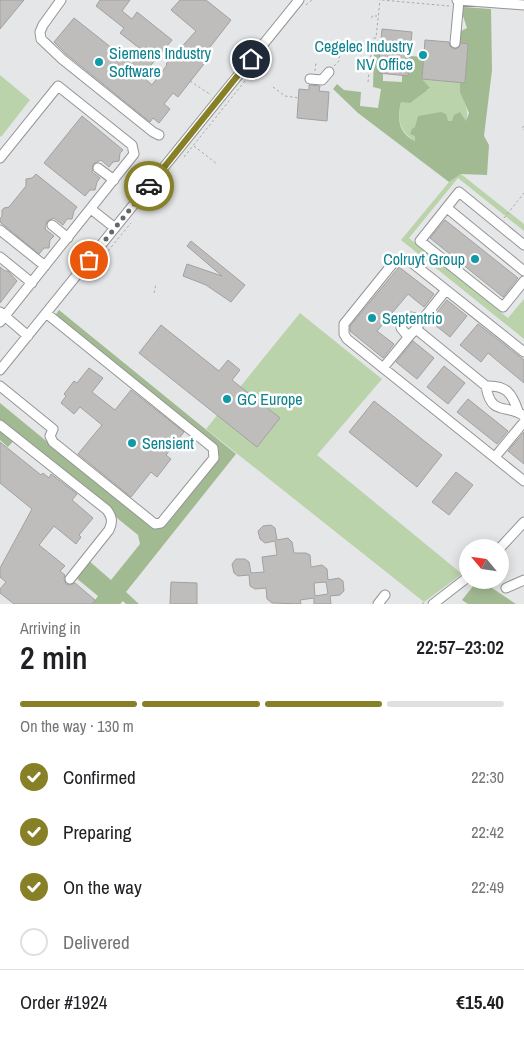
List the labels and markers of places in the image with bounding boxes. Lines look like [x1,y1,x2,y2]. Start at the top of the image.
place label: Cegelec Industry NV Office [315,35,413,75]
pin [230,38,272,80]
place label: Siemens Industry Software [109,42,212,82]
marker: Cegelec Industry NV Office [417,49,429,61]
marker: Siemens Industry Software [93,56,105,68]
pin [68,239,110,281]
place label: Colruyt Group [383,248,465,270]
marker: Colruyt Group [469,253,481,265]
place label: Septentrio [382,307,443,329]
marker: Septentrio [366,312,378,324]
place label: GC Europe [237,388,303,410]
marker: GC Europe [221,393,233,405]
place label: Sensient [142,432,194,454]
marker: Sensient [126,437,138,449]

